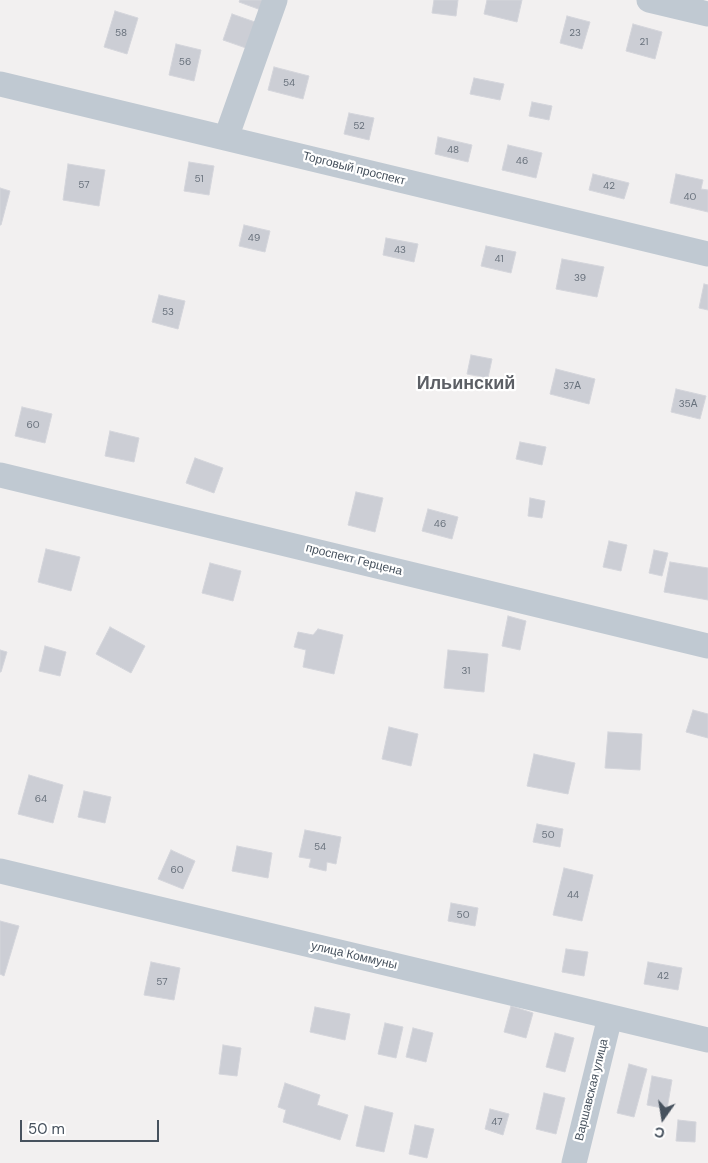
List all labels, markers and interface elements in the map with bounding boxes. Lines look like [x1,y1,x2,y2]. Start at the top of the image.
house number: 58 [115,27,127,39]
house number: 23 [569,27,581,39]
house number: 21 [640,36,648,48]
house number: 56 [179,56,191,68]
house number: 54 [283,77,295,89]
house number: 52 [353,120,365,132]
house number: 48 [447,144,459,156]
street label: Торговый проспект [301,149,407,189]
house number: 46 [516,155,528,167]
house number: 51 [194,173,204,185]
house number: 57 [78,179,90,191]
house number: 42 [603,180,615,192]
house number: 40 [684,191,696,203]
house number: 49 [248,232,260,244]
house number: 43 [394,244,406,256]
house number: 41 [494,253,504,265]
house number: 39 [574,272,586,284]
house number: 53 [162,306,174,318]
district label: Ильинский [417,373,515,395]
house number: 37А [563,380,581,392]
house number: 35А [679,398,697,410]
house number: 60 [26,419,40,431]
house number: 46 [434,518,446,530]
street label: проспект Герцена [304,541,404,579]
house number: 31 [462,665,470,677]
house number: 64 [35,793,47,805]
house number: 50 [542,829,554,841]
house number: 54 [314,841,326,853]
house number: 60 [170,864,184,876]
house number: 44 [567,889,579,901]
house number: 50 [457,909,469,921]
street label: улица Коммуны [310,939,398,973]
house number: 42 [657,970,669,982]
house number: 57 [156,976,168,988]
street label: Варшавская улица [572,1037,612,1143]
north arrow [638,1093,688,1143]
scale bar [22,1110,161,1142]
house number: 47 [491,1116,503,1128]
text: 50 m [28,1119,65,1139]
text: С [653,1123,667,1143]

